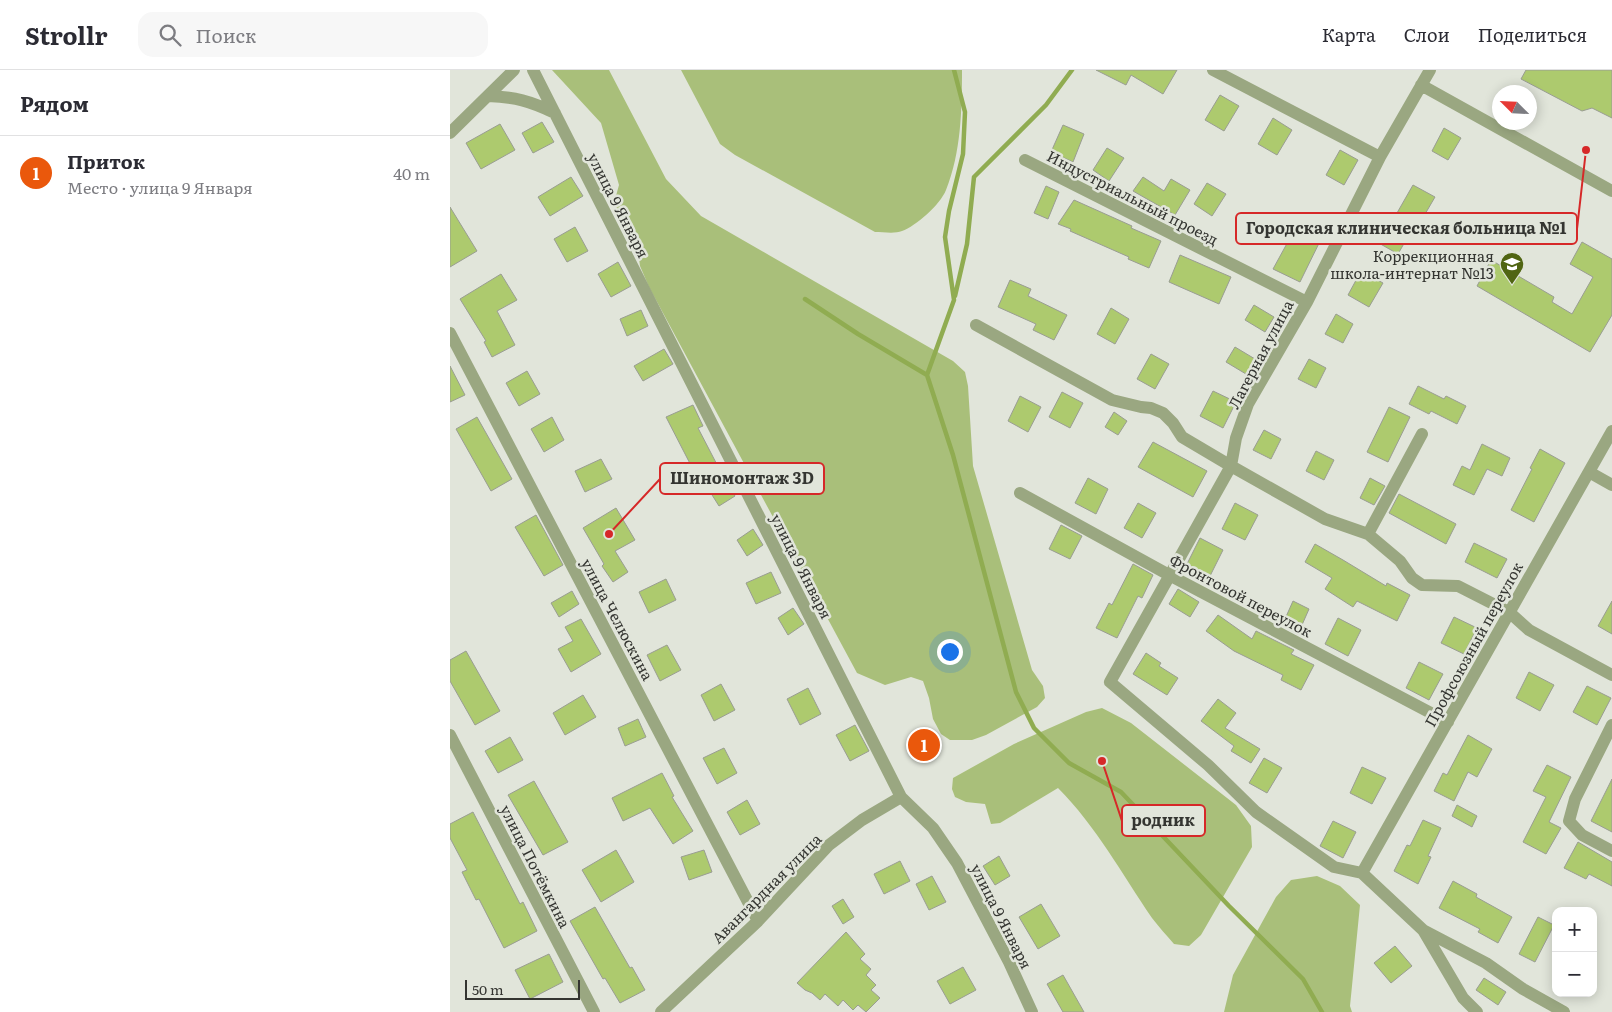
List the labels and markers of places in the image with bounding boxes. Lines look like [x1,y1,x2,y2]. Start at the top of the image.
callout: Городская клиническая больница №1 [1236,213,1577,244]
place label: Коррекционная школа-интернат №13 [1330,244,1494,284]
school or university icon: Коррекционная школа-интернат №13 [1499,251,1525,285]
callout: Шиномонтаж 3D [660,463,824,494]
pin: 1 [908,726,940,764]
callout: родник [1122,805,1205,836]

